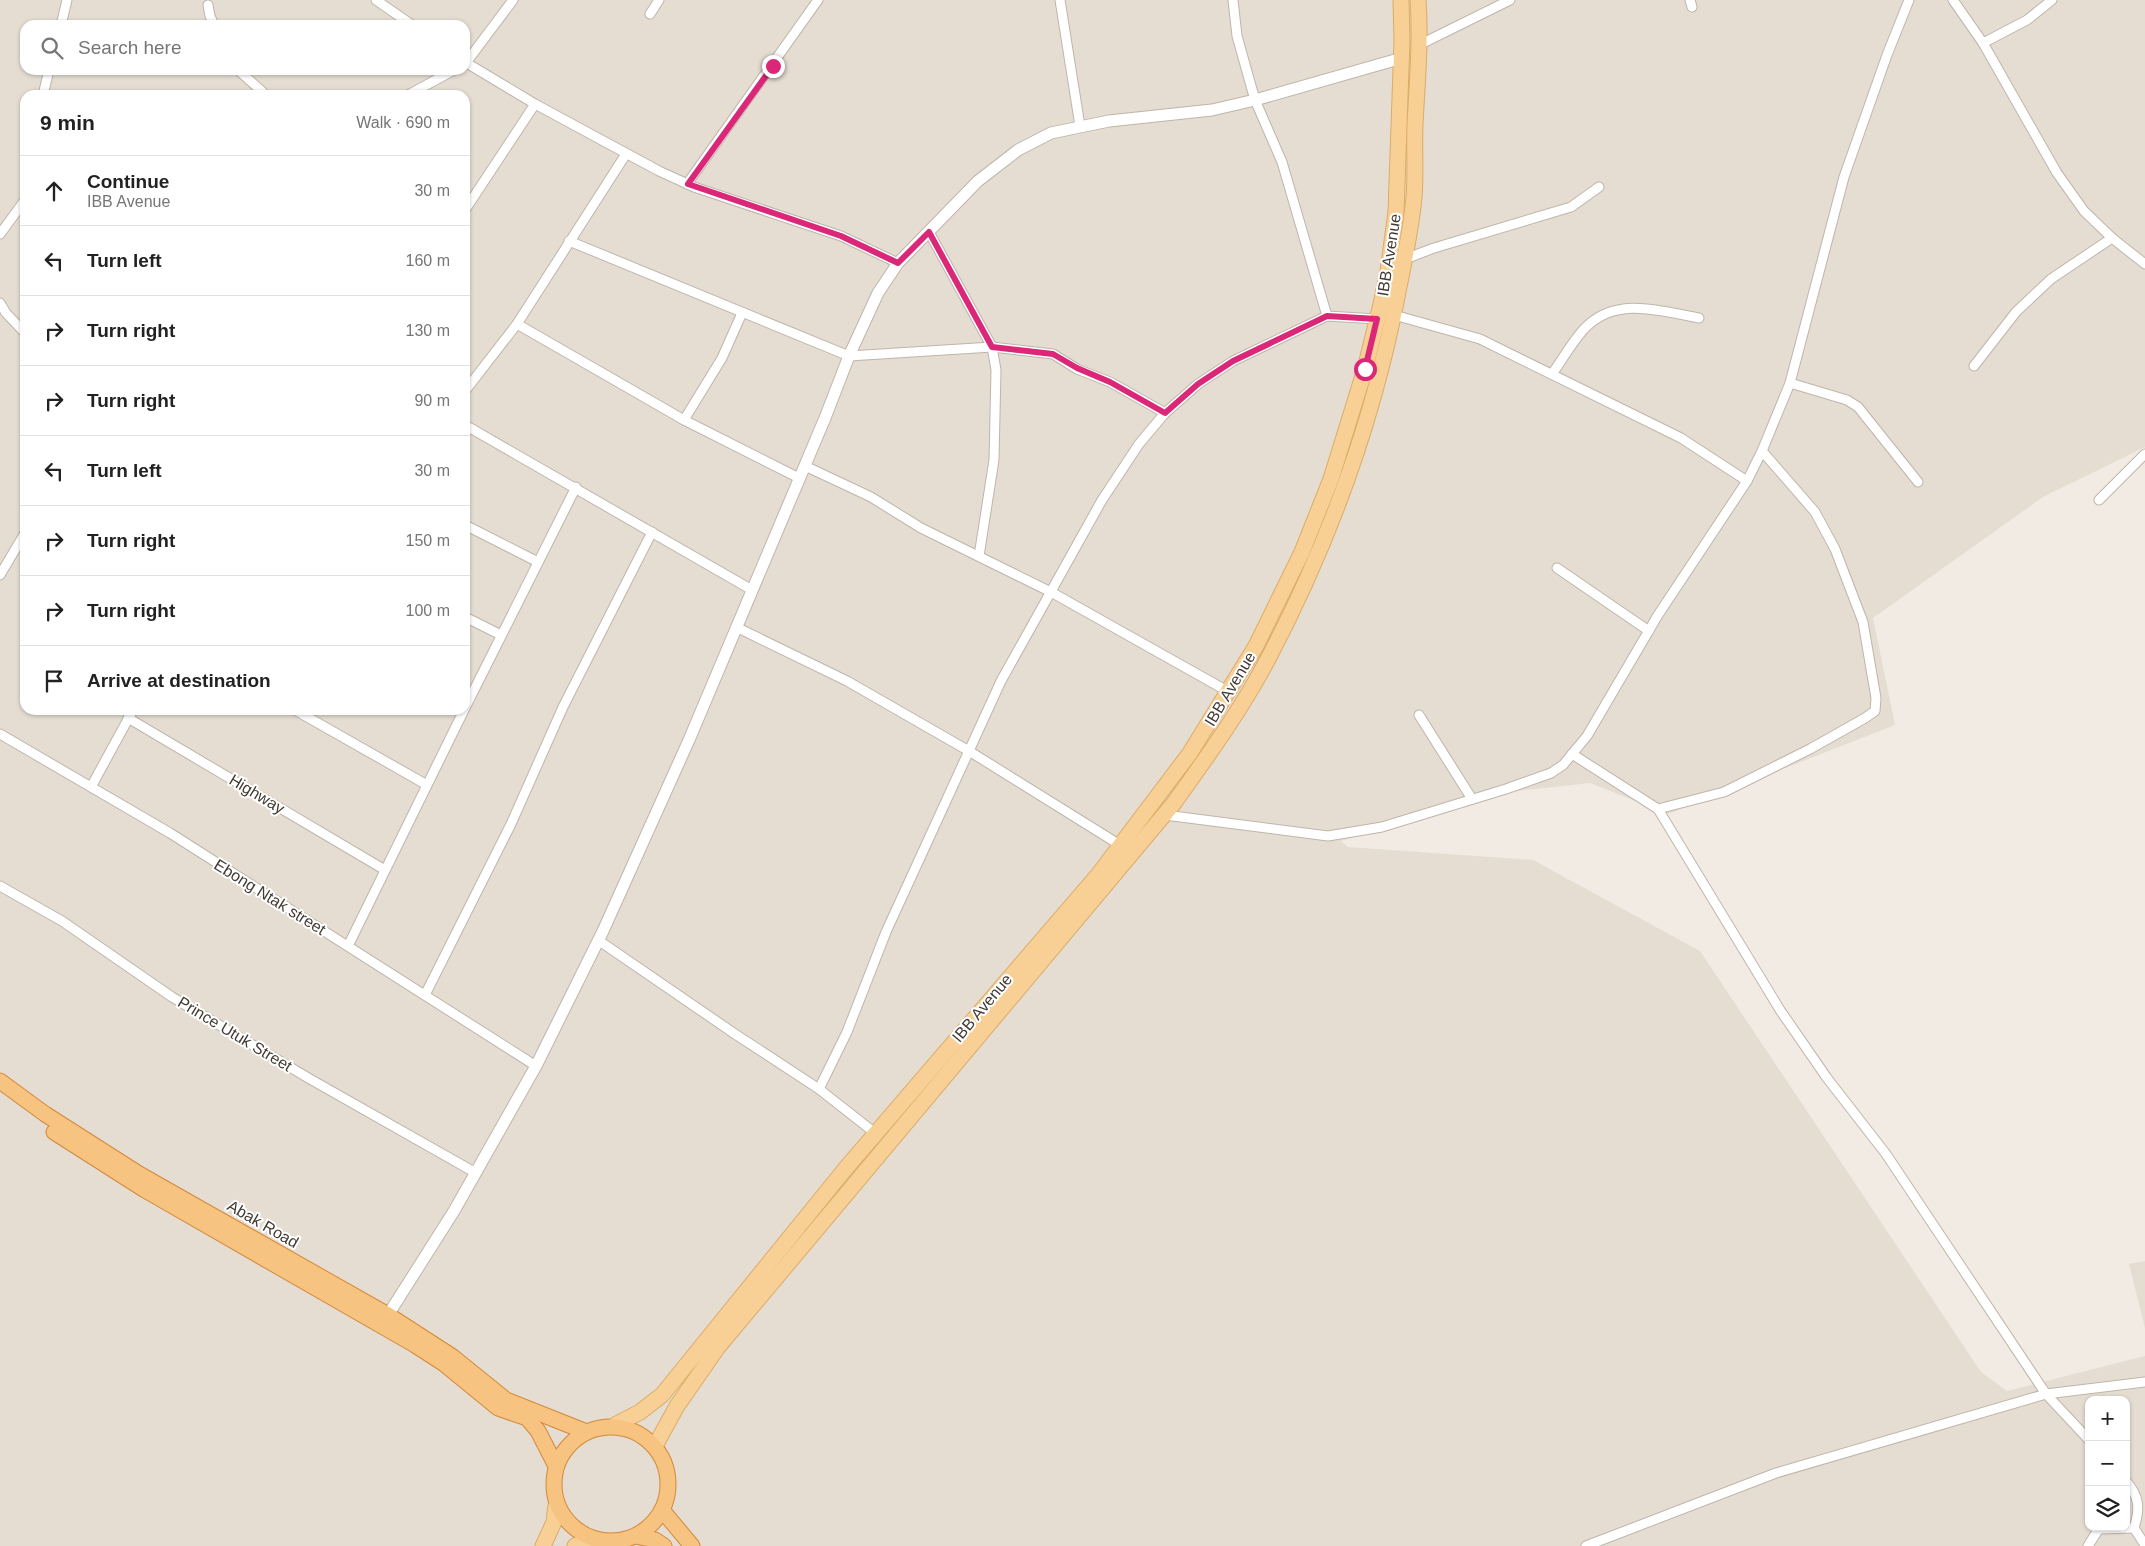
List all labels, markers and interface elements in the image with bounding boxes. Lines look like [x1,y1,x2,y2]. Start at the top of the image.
search box [20,20,470,75]
icon: search [38,34,66,62]
text: Search here [78,37,182,58]
route end [762,55,785,78]
text: 9 min [40,111,95,134]
text: Walk · 690 m [356,114,450,131]
text: Continue [87,171,169,192]
icon: ahead [40,177,68,205]
text: 30 m [414,182,450,199]
text: IBB Avenue [87,193,170,210]
street label: IBB Avenue [1374,212,1404,297]
icon: left [40,247,68,275]
text: Turn left [87,250,162,271]
text: 160 m [406,252,450,269]
icon: right [40,317,68,345]
text: Turn right [87,320,175,341]
text: 130 m [406,322,450,339]
route start [1354,358,1377,381]
icon: right [40,387,68,415]
text: Turn right [87,390,175,411]
text: 90 m [414,392,450,409]
icon: left [40,457,68,485]
text: Turn left [87,460,162,481]
text: 30 m [414,462,450,479]
icon: right [40,527,68,555]
text: Turn right [87,530,175,551]
text: 150 m [406,532,450,549]
icon: right [40,597,68,625]
text: Turn right [87,600,175,621]
text: 100 m [406,602,450,619]
street label: IBB Avenue [1201,649,1259,729]
icon: arrive [40,667,68,695]
text: Arrive at destination [87,670,271,691]
street label: Highway [226,771,288,817]
street label: Ebong Ntak street [211,856,329,938]
street label: IBB Avenue [949,971,1015,1045]
street label: Prince Utuk Street [175,993,295,1075]
street label: Abak Road [224,1197,302,1251]
map controls [2085,1396,2130,1531]
button: + [2085,1396,2130,1441]
button: − [2085,1441,2130,1486]
button: layers [2085,1486,2130,1531]

